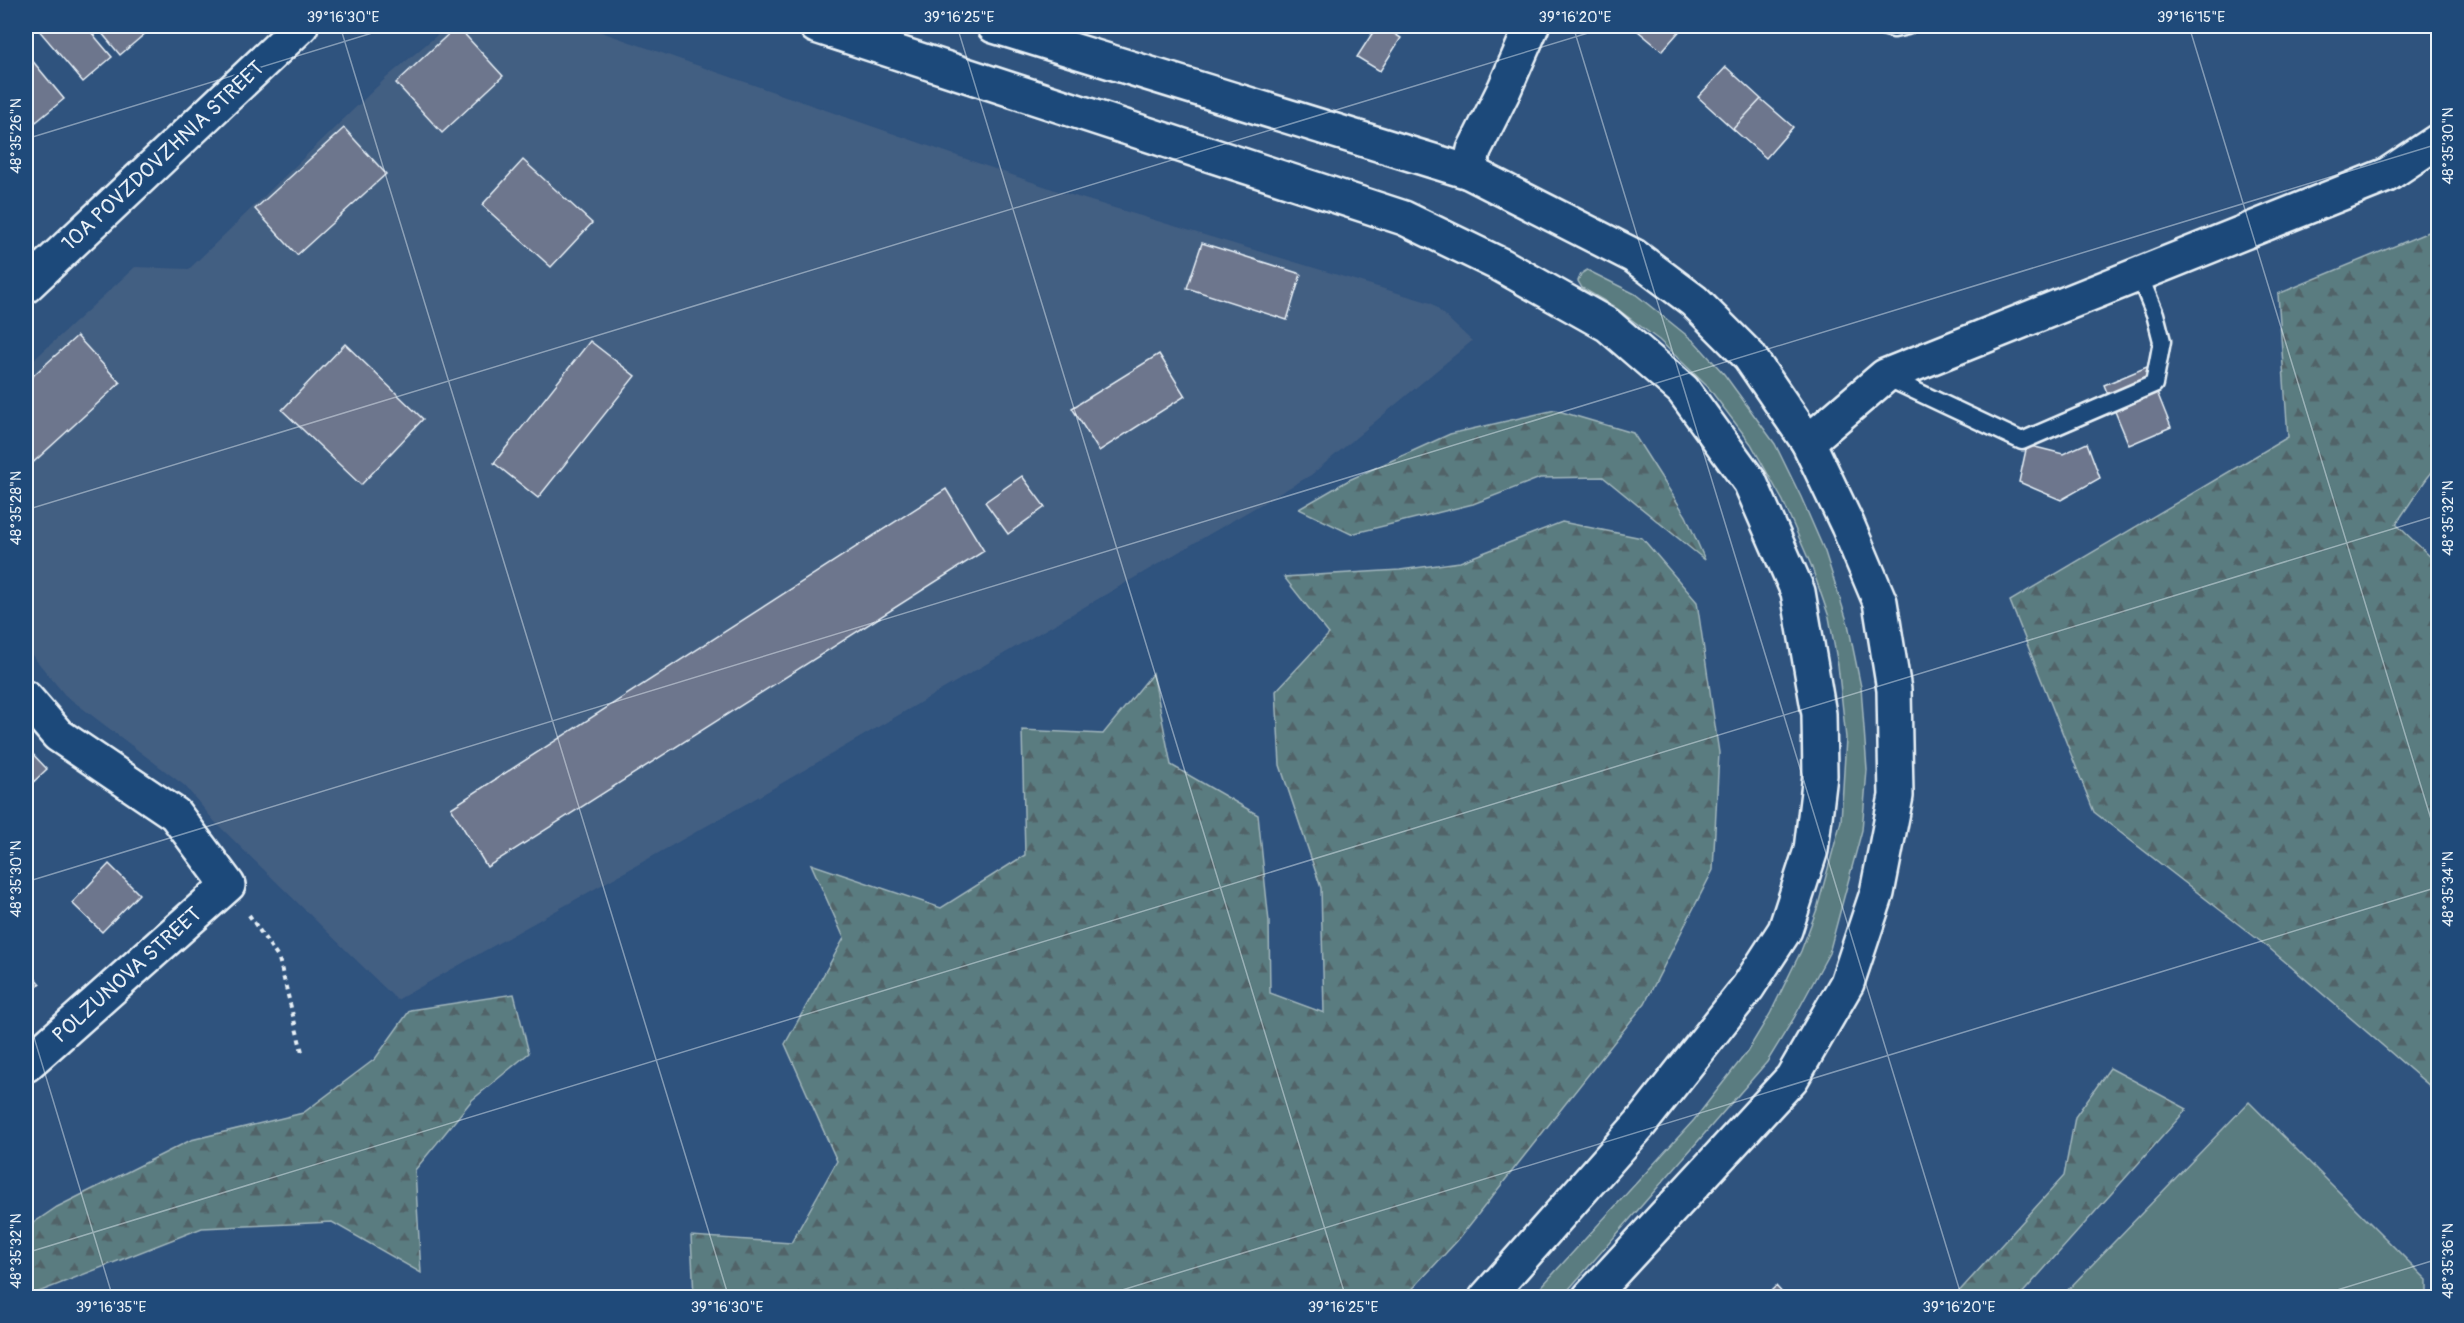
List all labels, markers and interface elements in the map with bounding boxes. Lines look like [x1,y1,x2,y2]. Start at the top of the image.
text: 39°16'30"E [307,8,380,27]
text: 39°16'25"E [924,8,995,27]
text: 39°16'20"E [1539,8,1612,27]
text: 39°16'15"E [2157,8,2225,27]
street label: 10A POVZDOVZHNIA STREET [56,55,270,257]
text: 48°35'26"N [7,98,26,174]
text: 48°35'30"N [2439,107,2458,185]
text: 48°35'28"N [7,471,26,545]
text: 48°35'32"N [2439,480,2458,556]
text: 48°35'30"N [7,840,26,918]
text: 48°35'34"N [2439,851,2458,927]
street label: POLZUNOVA STREET [47,901,207,1049]
text: 48°35'32"N [7,1213,26,1289]
text: 48°35'36"N [2439,1223,2458,1299]
text: 39°16'35"E [76,1298,147,1317]
text: 39°16'30"E [691,1298,764,1317]
text: 39°16'25"E [1308,1298,1379,1317]
text: 39°16'20"E [1923,1298,1996,1317]

